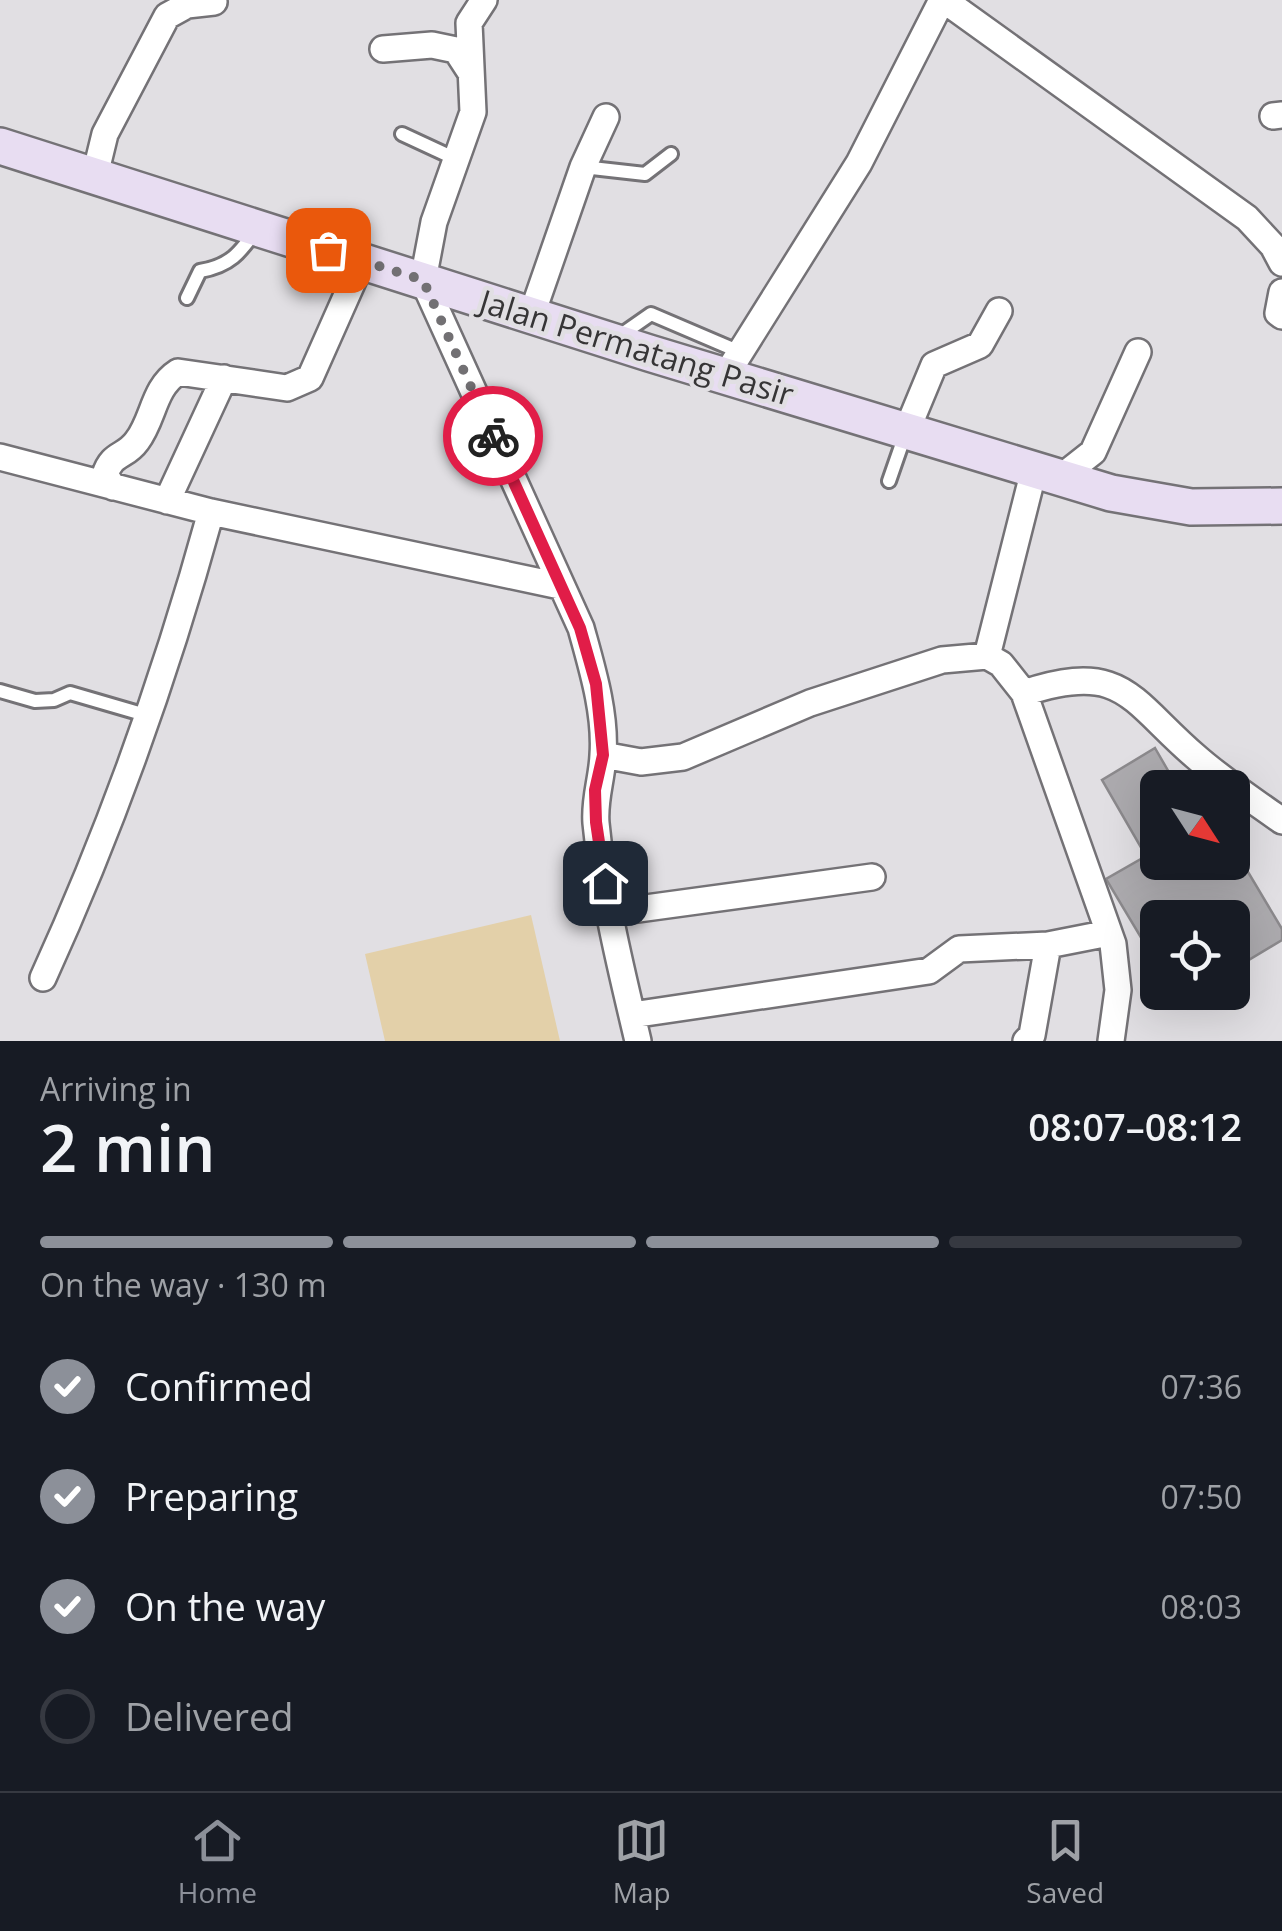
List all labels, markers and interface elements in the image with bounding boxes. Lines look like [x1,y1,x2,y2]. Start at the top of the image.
pin [286,208,371,293]
icon: bag [301,223,356,278]
street label: Jalan Permatang Pasir [472,278,799,415]
courier [443,386,543,486]
icon: bike [466,409,521,464]
north arrow [1140,770,1250,880]
map controls [1140,770,1250,1010]
pin [563,841,648,926]
icon: home [578,856,633,911]
button: locate [1140,900,1250,1010]
text: Arriving in [40,1067,192,1110]
text: 08:07–08:12 [1028,1100,1242,1152]
text: 2 min [40,1103,215,1191]
text: On the way · 130 m [40,1263,327,1306]
icon: check [40,1359,95,1414]
text: Confirmed [125,1360,313,1412]
text: 07:36 [1160,1365,1242,1408]
icon: check [40,1469,95,1524]
text: Preparing [125,1470,298,1522]
text: 07:50 [1160,1475,1242,1518]
icon: check [40,1579,95,1634]
text: On the way [125,1580,325,1632]
text: 08:03 [1160,1585,1242,1628]
text: Delivered [125,1690,294,1742]
tab: Home [178,1813,257,1911]
tab: Map [613,1813,671,1911]
tab: Saved [1026,1813,1104,1911]

